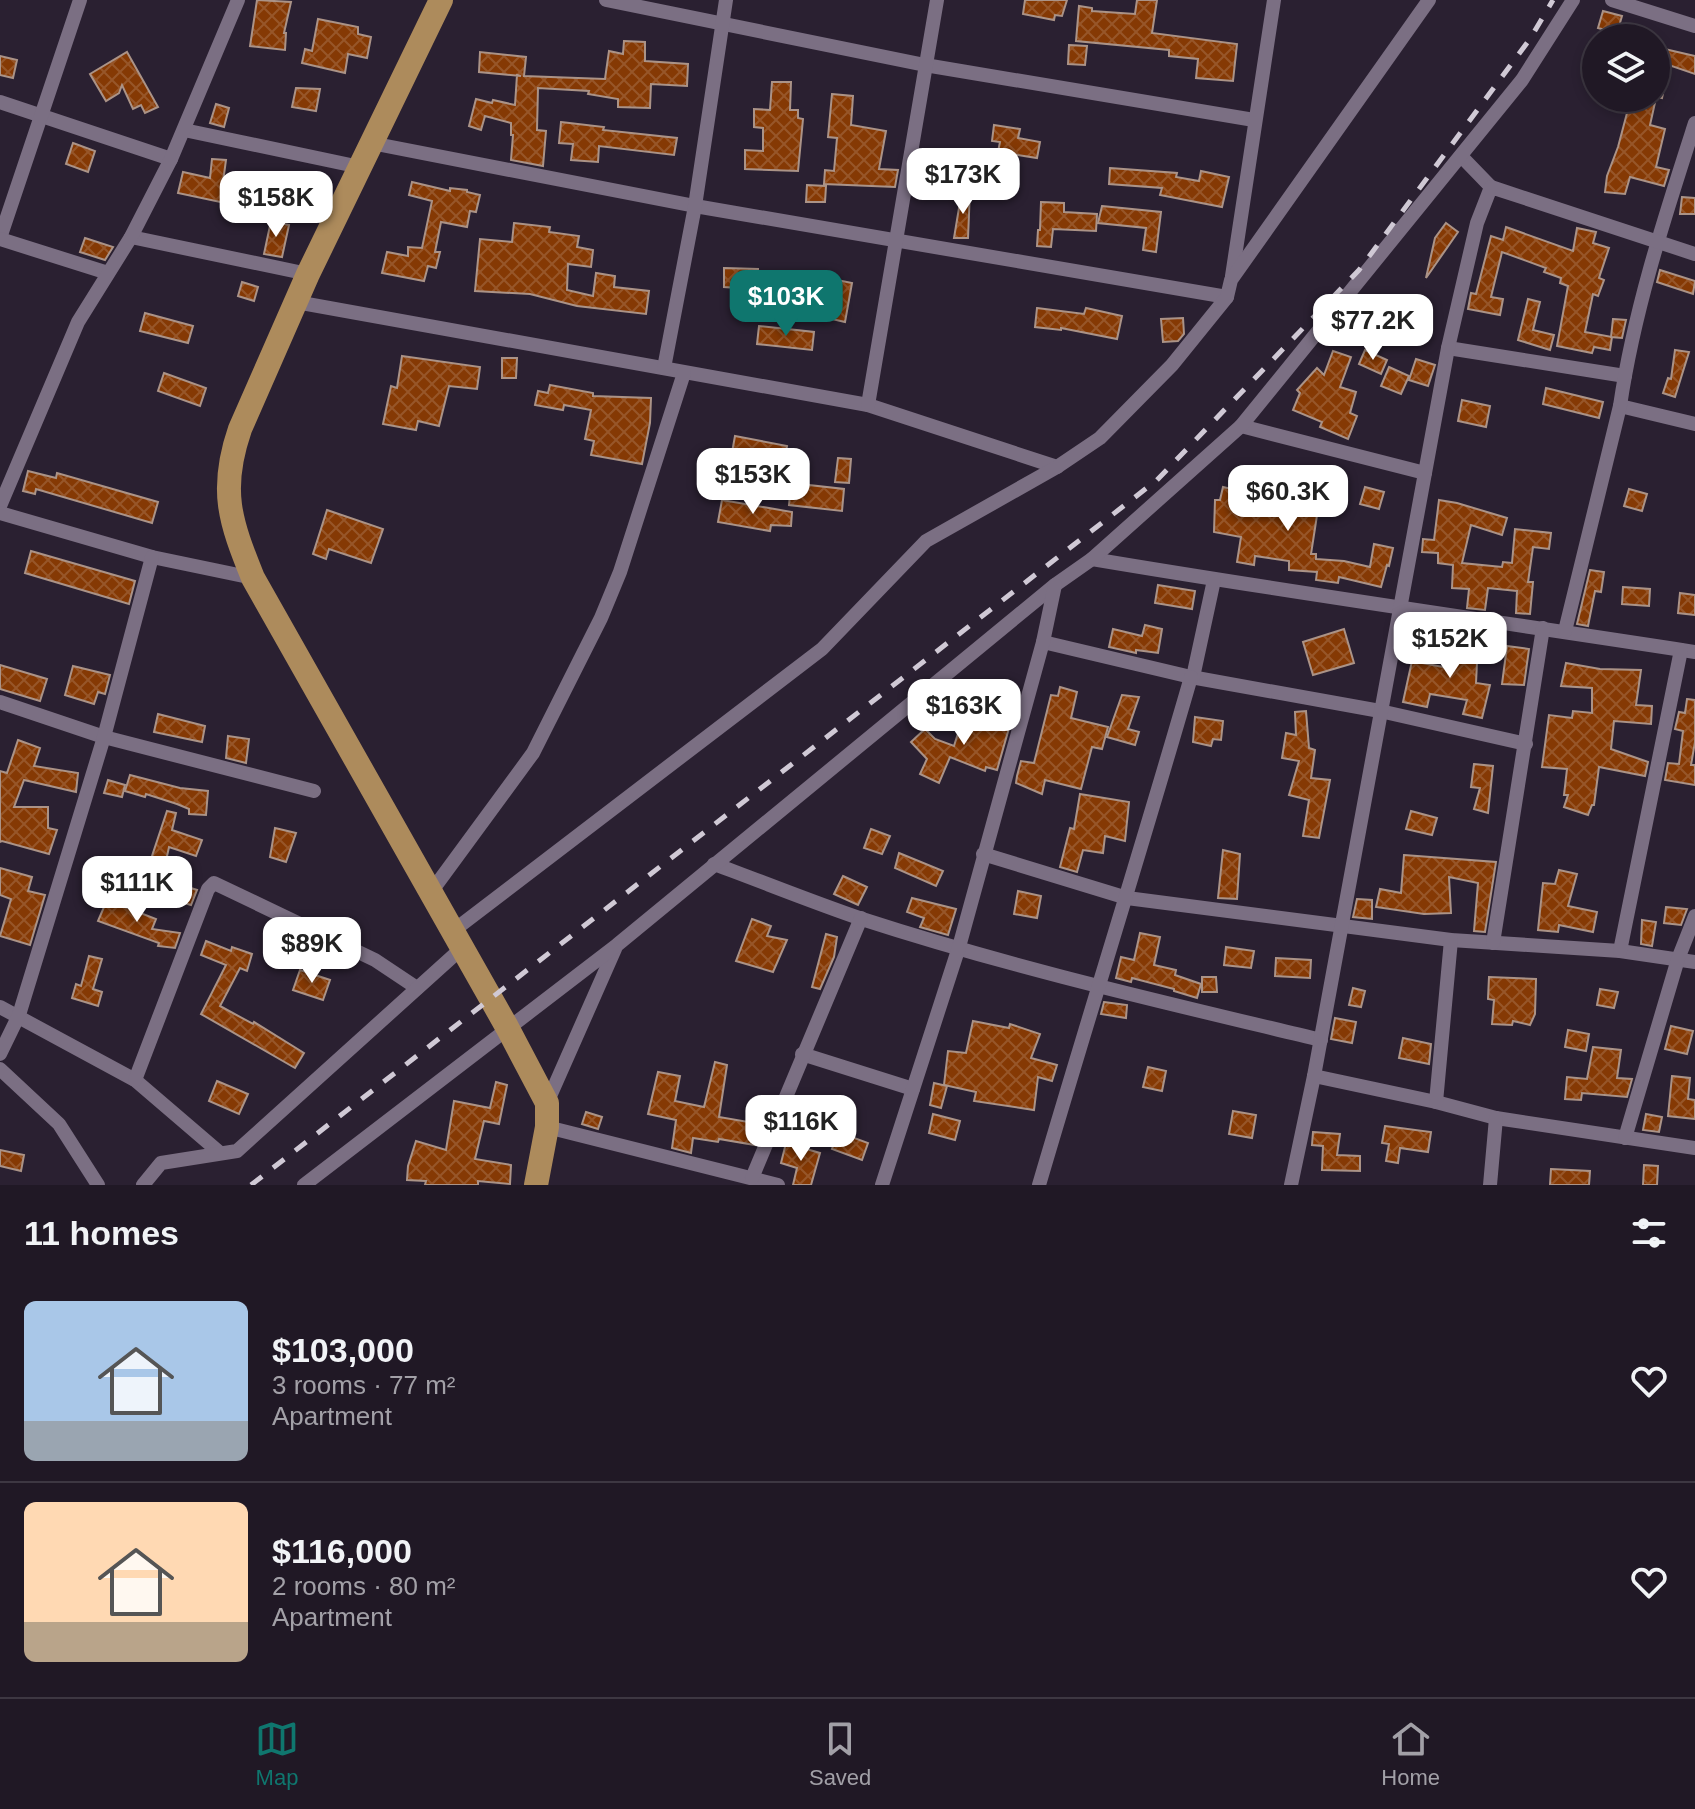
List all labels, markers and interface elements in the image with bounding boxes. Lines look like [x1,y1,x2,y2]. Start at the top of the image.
map controls [1582,24,1670,112]
button: layers [1582,24,1670,112]
pin: $173K [907,148,1019,216]
text: $173K [925,159,1001,189]
pin: $158K [220,171,332,239]
text: $158K [238,182,314,212]
pin: $103K [730,270,842,338]
text: $103K [748,281,824,311]
pin: $77.2K [1308,294,1438,362]
text: $77.2K [1331,305,1415,335]
pin: $153K [697,448,809,516]
text: $153K [715,459,791,489]
pin: $60.3K [1223,465,1353,533]
text: $60.3K [1246,476,1330,506]
pin: $152K [1394,612,1506,680]
text: $152K [1412,623,1488,653]
pin: $163K [908,679,1020,747]
text: $163K [926,690,1002,720]
pin: $111K [81,856,193,924]
text: $111K [100,867,174,897]
pin: $89K [265,917,359,985]
text: $89K [281,928,343,958]
pin: $116K [745,1095,857,1163]
text: $116K [763,1106,839,1136]
icon: filters [1627,1211,1671,1255]
text: 11 homes [24,1214,179,1252]
text: $103,000 [272,1331,414,1369]
icon: home [88,1333,184,1429]
icon: heart [1627,1359,1671,1403]
text: 3 rooms · 77 m² [272,1370,456,1400]
text: Apartment [272,1401,392,1431]
text: $116,000 [272,1532,412,1570]
icon: home [88,1534,184,1630]
icon: heart [1627,1560,1671,1604]
text: 2 rooms · 80 m² [272,1571,456,1601]
text: Apartment [272,1602,392,1632]
tab: Map [255,1717,299,1791]
tab: Saved [809,1717,871,1791]
tab: Home [1381,1717,1440,1791]

